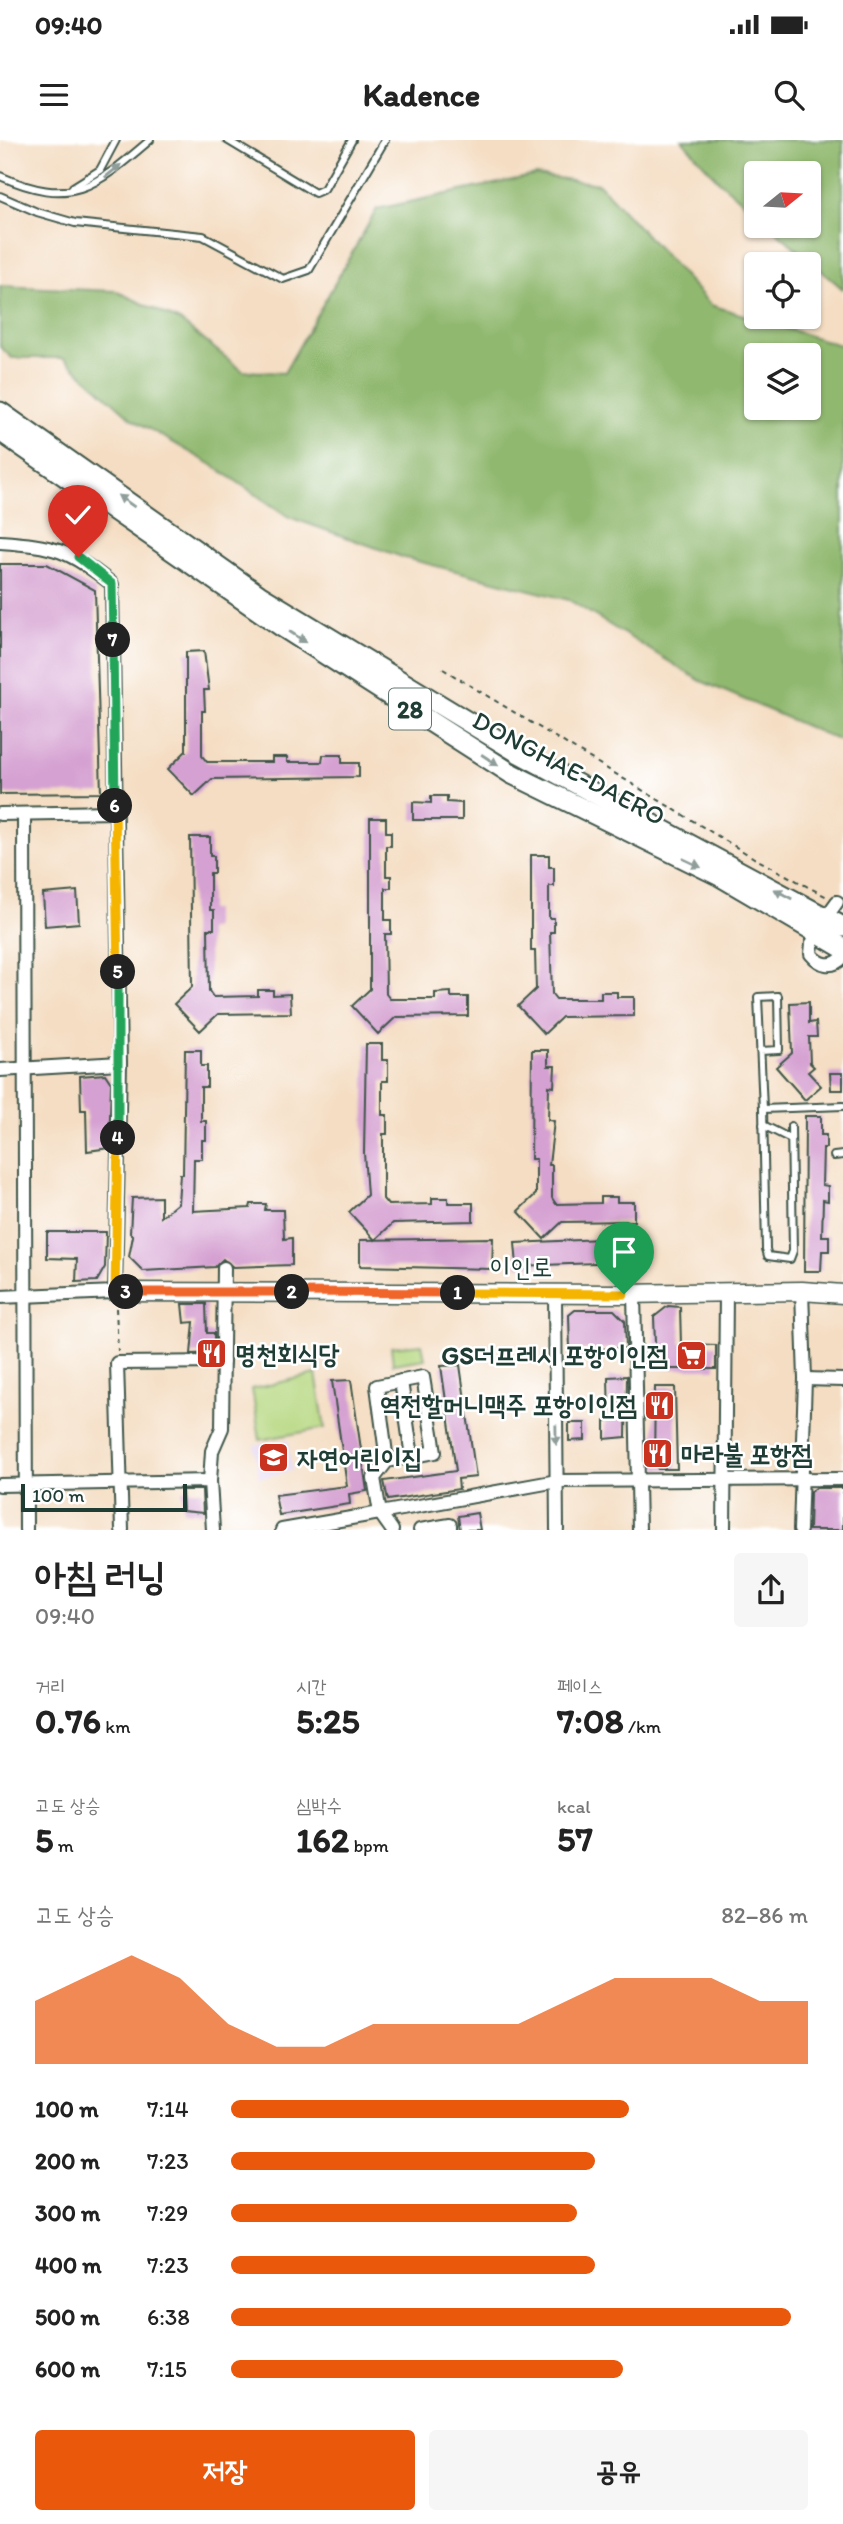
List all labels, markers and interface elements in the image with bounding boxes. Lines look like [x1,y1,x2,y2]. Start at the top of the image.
text: 09:40 [35,9,103,41]
icon: menu [35,76,73,114]
text: Kadence [363,76,480,114]
icon: search [770,76,808,114]
north arrow [744,161,821,238]
map controls [744,161,821,420]
one-way arrow [103,164,121,179]
button: locate [744,252,821,329]
button: layers [744,343,821,420]
pin [48,485,108,557]
one-way arrow [117,494,135,508]
icon: check [59,496,97,534]
pin: 7 [96,622,130,658]
text: 7 [108,628,117,651]
one-way arrow [289,630,308,643]
road number: 28 [389,688,431,730]
street label: DONGHAE-DAERO [467,704,671,832]
one-way arrow [480,753,499,766]
pin: 6 [97,788,132,824]
text: 6 [109,794,120,817]
one-way arrow [682,857,702,868]
one-way arrow [773,888,793,900]
pin: 5 [100,954,136,990]
text: 5 [113,960,122,983]
pin: 4 [100,1121,136,1156]
text: 4 [112,1126,123,1149]
pin [594,1222,654,1294]
icon: arrive [605,1233,643,1271]
street label: 이인로 [490,1251,552,1283]
pin: 3 [108,1274,144,1310]
pin: 2 [274,1274,310,1310]
pin: 1 [440,1276,476,1310]
text: 3 [120,1280,131,1303]
text: 2 [287,1280,297,1303]
text: 1 [453,1281,462,1304]
restaurant icon: 명천회식당 [195,1337,229,1371]
place label: 명천회식당 [235,1338,340,1370]
supermarket icon: GS더프레시 포항이인점 [674,1338,708,1372]
place label: GS더프레시 포항이인점 [441,1339,668,1371]
restaurant icon: 역전할머니맥주 포항이인점 [643,1388,677,1422]
place label: 역전할머니맥주 포항이인점 [380,1389,637,1421]
one-way arrow [550,1424,562,1446]
restaurant icon: 마라불 포항점 [641,1437,675,1471]
place label: 마라불 포항점 [681,1438,812,1470]
school or university icon: 자연어린이집 [257,1441,291,1475]
place label: 자연어린이집 [297,1442,423,1474]
scale bar [21,1481,187,1513]
text: 100 m [32,1484,84,1507]
text: 아침 러닝 [35,1553,166,1599]
button: share [734,1553,808,1627]
text: 09:40 [35,1602,95,1630]
text: 거리 [35,1675,66,1698]
text: 시간 [296,1675,327,1698]
text: 페이스 [557,1675,603,1698]
text: 0.76 [35,1700,101,1742]
text: 5:25 [296,1700,360,1742]
text: 7:08 [557,1700,624,1742]
text: km [101,1715,130,1738]
text: /km [624,1715,661,1738]
text: 고도 상승 [35,1794,100,1817]
text: 심박수 [296,1794,342,1817]
text: kcal [557,1795,591,1818]
text: 57 [557,1818,593,1860]
text: 5 [35,1819,53,1861]
text: 162 [296,1819,349,1861]
text: m [53,1834,74,1857]
text: bpm [349,1834,389,1857]
text: 고도 상승 [35,1901,114,1929]
text: 82–86 m [721,1901,808,1929]
text: 100 m [35,2095,99,2123]
text: 7:14 [147,2095,189,2123]
text: 200 m [35,2147,100,2175]
text: 7:23 [147,2147,189,2175]
text: 300 m [35,2199,100,2227]
text: 7:29 [147,2199,188,2227]
text: 400 m [35,2251,102,2279]
text: 7:23 [147,2251,189,2279]
text: 500 m [35,2303,100,2331]
text: 6:38 [147,2303,190,2331]
text: 600 m [35,2355,100,2383]
text: 7:15 [147,2355,187,2383]
button: 저장 [35,2430,415,2510]
button: 공유 [429,2430,808,2510]

